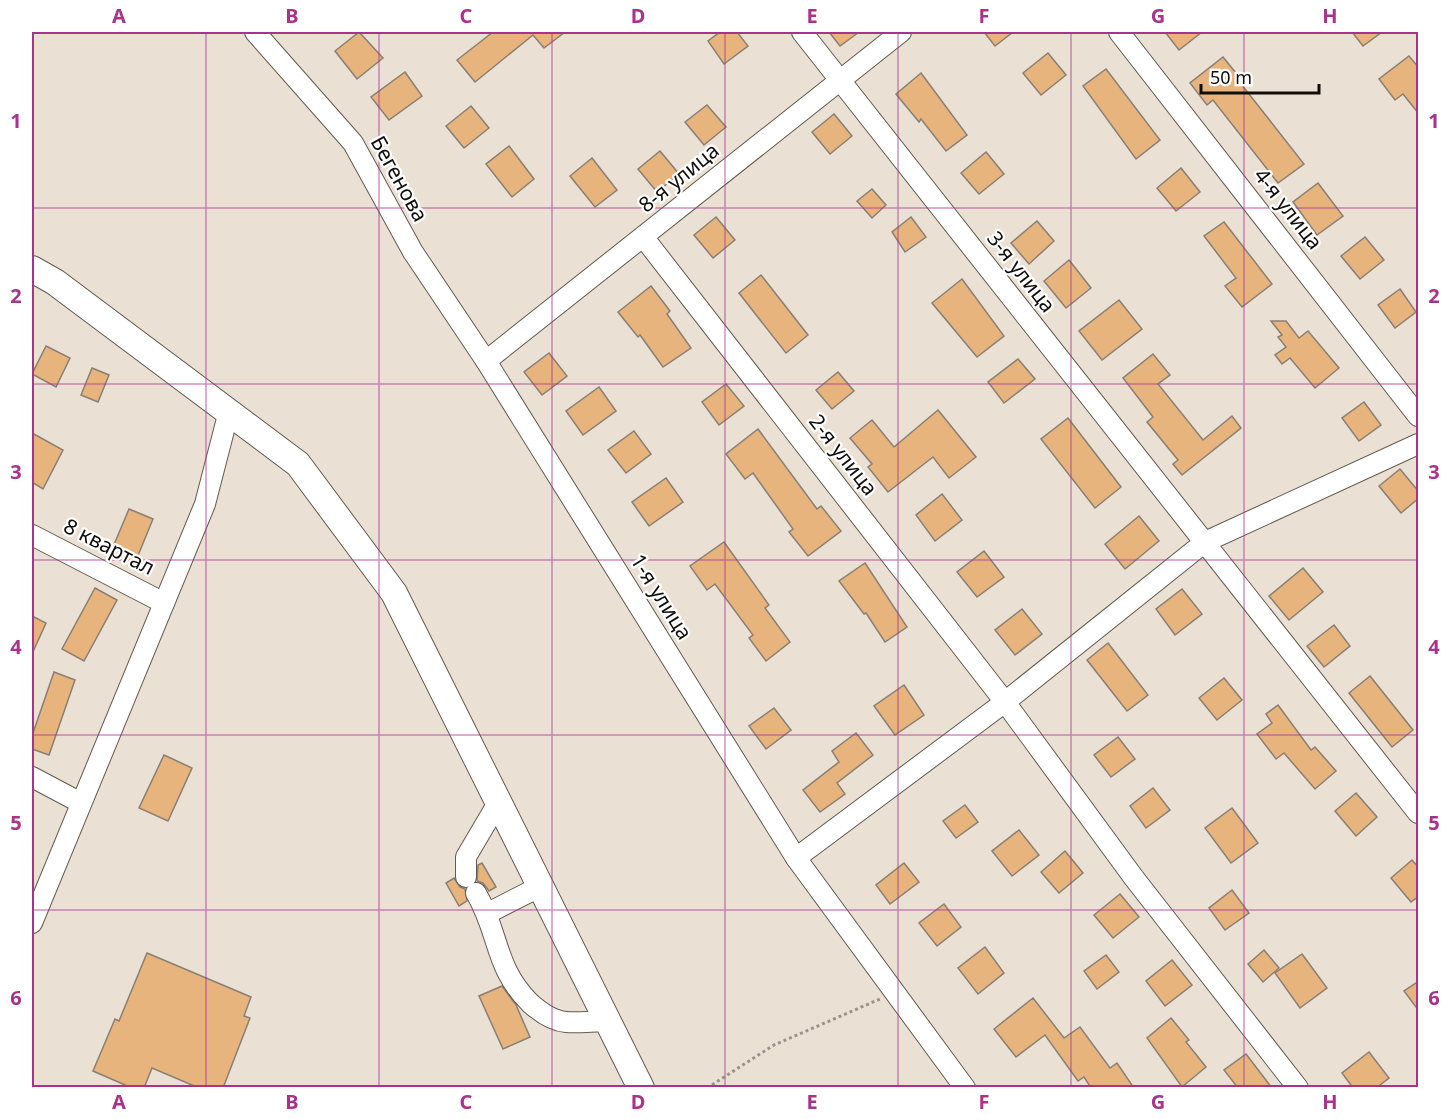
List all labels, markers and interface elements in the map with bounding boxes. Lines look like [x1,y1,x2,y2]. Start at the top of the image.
text: A [112,2,126,29]
text: B [285,2,299,29]
text: C [460,2,473,29]
text: D [631,2,645,29]
text: E [806,2,818,29]
text: F [979,2,989,29]
text: G [1151,2,1165,29]
text: H [1322,2,1338,29]
scale bar [1201,57,1320,95]
text: 50 m [1210,65,1252,89]
text: 1 [10,107,22,134]
text: 1 [1428,107,1440,134]
street label: Бегенова [365,131,435,226]
street label: 8-я улица [632,136,724,218]
street label: 4-я улица [1248,162,1329,255]
street label: 3-я улица [981,225,1062,318]
text: 2 [10,282,22,309]
text: 2 [1428,282,1440,309]
street label: 2-я улица [803,408,884,501]
text: 3 [10,458,22,485]
text: 3 [1428,458,1440,485]
street label: 8 квартал [59,511,160,581]
street label: 1-я улица [625,548,699,645]
text: 4 [10,633,22,660]
text: 4 [1428,633,1440,660]
text: 5 [10,809,22,836]
text: 5 [1428,809,1440,836]
text: 6 [10,984,22,1011]
text: 6 [1428,984,1440,1011]
text: A [112,1088,126,1115]
text: B [285,1088,299,1115]
text: C [460,1088,473,1115]
text: D [631,1088,645,1115]
text: E [806,1088,818,1115]
text: F [979,1088,989,1115]
text: G [1151,1088,1165,1115]
text: H [1322,1088,1338,1115]

